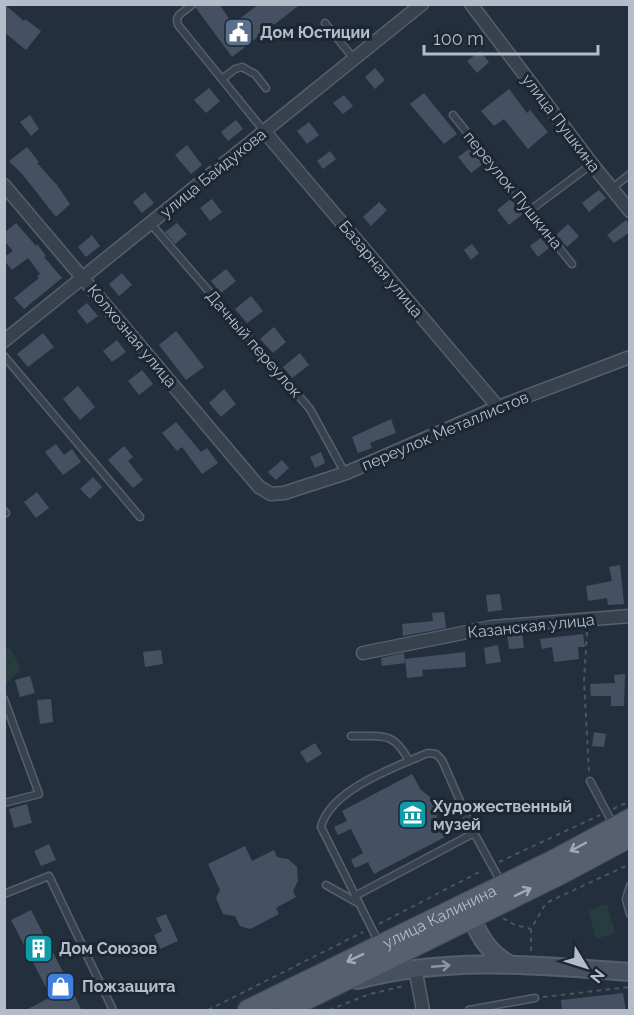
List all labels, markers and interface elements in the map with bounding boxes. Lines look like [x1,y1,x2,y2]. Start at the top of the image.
public building icon: Дом Юстиции [223,16,255,48]
scale bar [424,18,598,56]
place label: Дом Юстиции [260,23,370,42]
text: 100 m [433,28,484,49]
street label: улица Пушкина [518,70,604,176]
street label: улица Байдукова [156,125,270,221]
street label: переулок Пушкина [460,127,566,253]
street label: Базарная улица [335,217,427,321]
street label: Колхозная улица [83,281,181,391]
street label: Дачный переулок [202,287,306,401]
street label: переулок Металлистов [359,387,531,475]
street label: Казанская улица [467,610,595,642]
place label: Художественный музей [432,797,572,834]
museum icon: Художественный музей [396,799,428,831]
one-way arrow [570,841,587,853]
street label: улица Калинина [379,880,499,952]
one-way arrow [514,885,532,897]
building icon: Дом Союзов [22,932,54,964]
north arrow [556,937,616,997]
place label: Дом Союзов [59,939,157,958]
one-way arrow [346,953,364,964]
one-way arrow [430,960,450,971]
text: N [586,965,609,987]
shop icon: Пожзащита [45,970,77,1002]
place label: Пожзащита [82,977,175,996]

